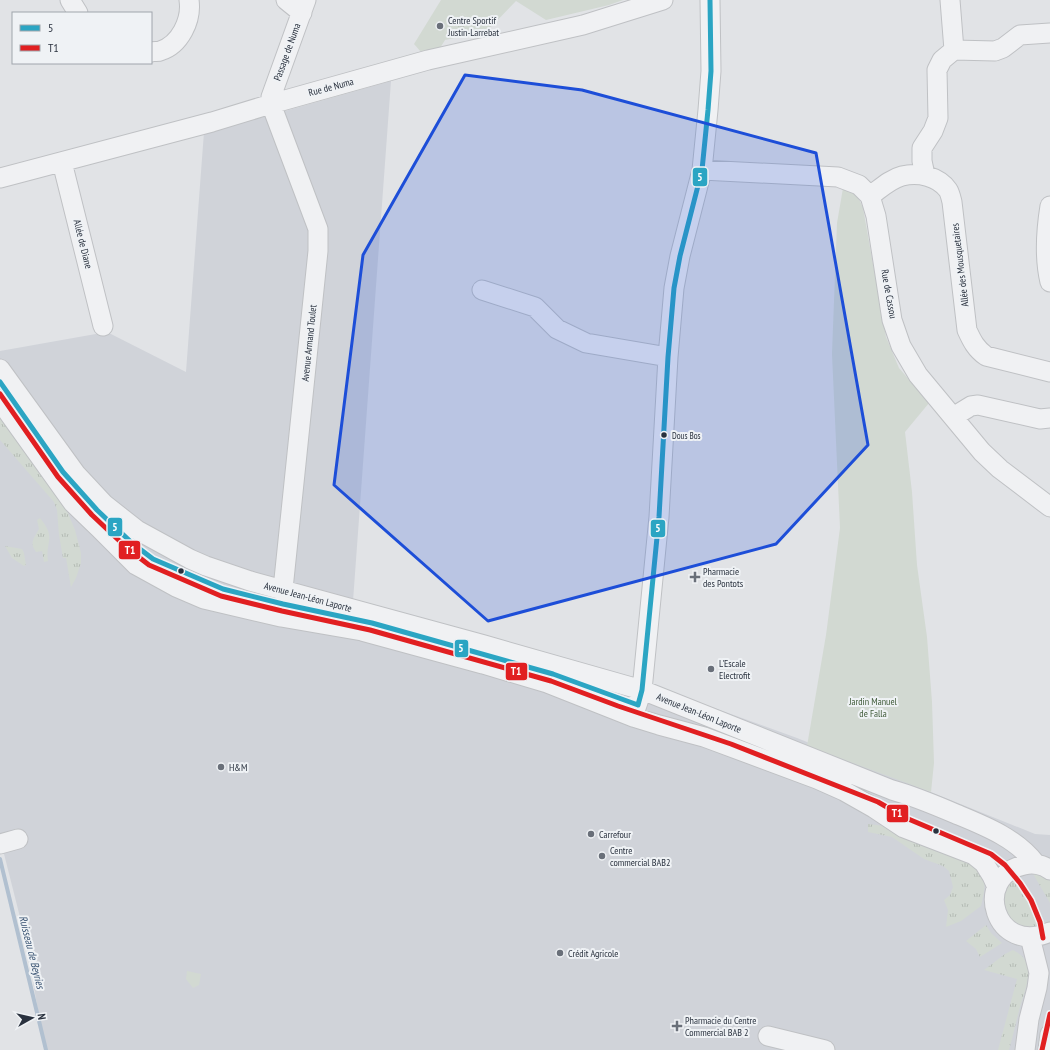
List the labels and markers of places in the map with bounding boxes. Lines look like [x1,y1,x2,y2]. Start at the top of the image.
place label: Centre Sportif Justin-Larrebat [447,14,499,39]
marker: Centre Sportif Justin-Larrebat [435,21,445,31]
marker: Dous Bos [659,430,669,440]
place label: Dous Bos [672,430,701,441]
place label: Pharmacie des Pontots [703,565,744,590]
unlabelled marker [176,566,186,576]
marker: Pharmacie des Pontots [690,572,700,582]
place label: L'Escale Electrofit [719,657,750,682]
marker: L'Escale Electrofit [706,664,716,674]
place label: H&M [229,761,247,774]
marker: H&M [216,762,226,772]
unlabelled marker [931,826,941,836]
place label: Carrefour [599,828,631,841]
marker: Carrefour [586,829,596,839]
place label: Centre commercial BAB2 [610,844,670,869]
marker: Centre commercial BAB2 [597,851,607,861]
place label: Crédit Agricole [568,947,618,960]
marker: Crédit Agricole [555,948,565,958]
place label: Pharmacie du Centre Commercial BAB 2 [685,1014,756,1039]
marker: Pharmacie du Centre Commercial BAB 2 [672,1021,682,1031]

